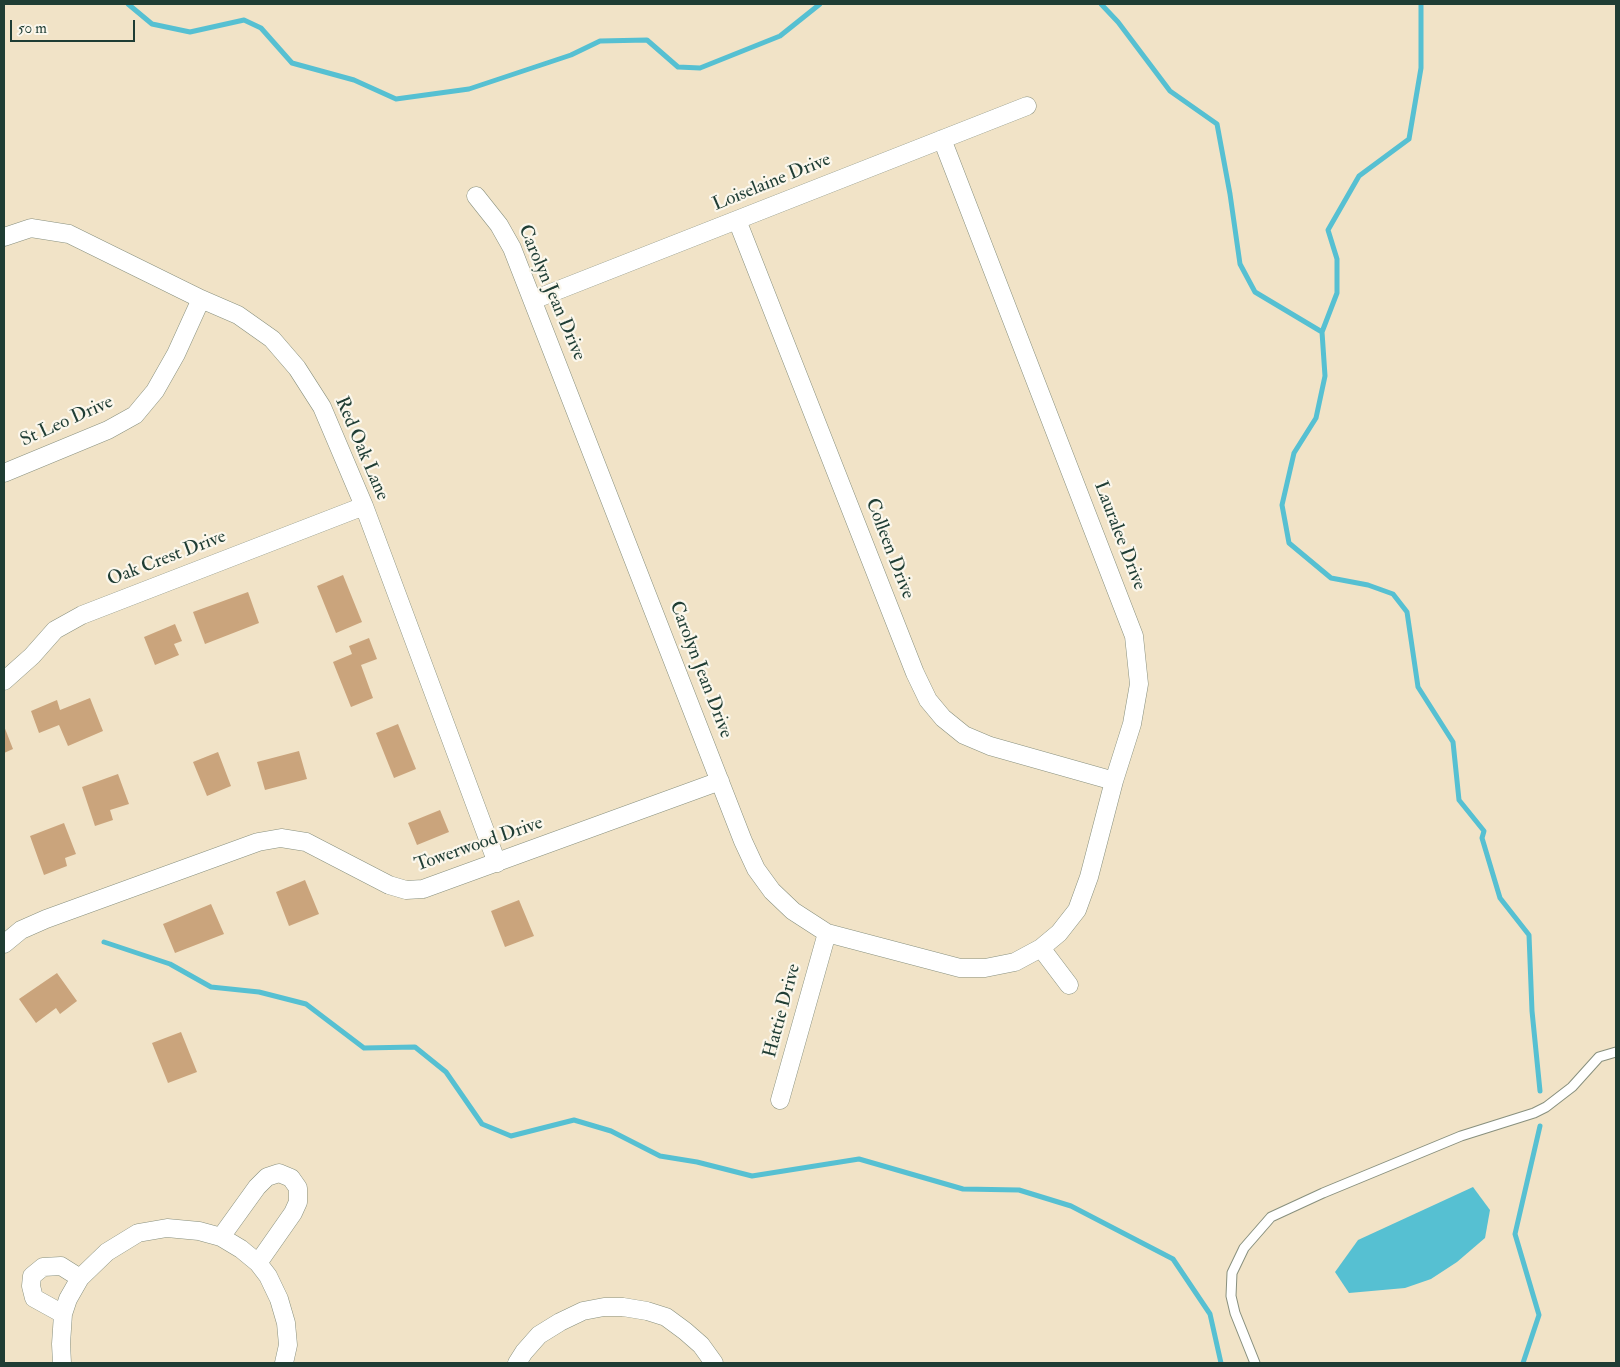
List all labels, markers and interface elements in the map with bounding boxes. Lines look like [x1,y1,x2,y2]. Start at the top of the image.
scale bar [12,10,138,42]
text: 50 m [18,19,47,38]
street label: Loiselaine Drive [710,149,834,217]
street label: Carolyn Jean Drive [512,222,590,364]
street label: St Leo Drive [17,391,117,453]
street label: Red Oak Lane [329,394,393,504]
street label: Lauralee Drive [1088,478,1150,594]
street label: Colleen Drive [859,496,919,602]
street label: Oak Crest Drive [104,526,230,592]
street label: Carolyn Jean Drive [663,598,737,742]
street label: Towerwood Drive [412,812,546,878]
street label: Hattie Drive [760,962,806,1060]

